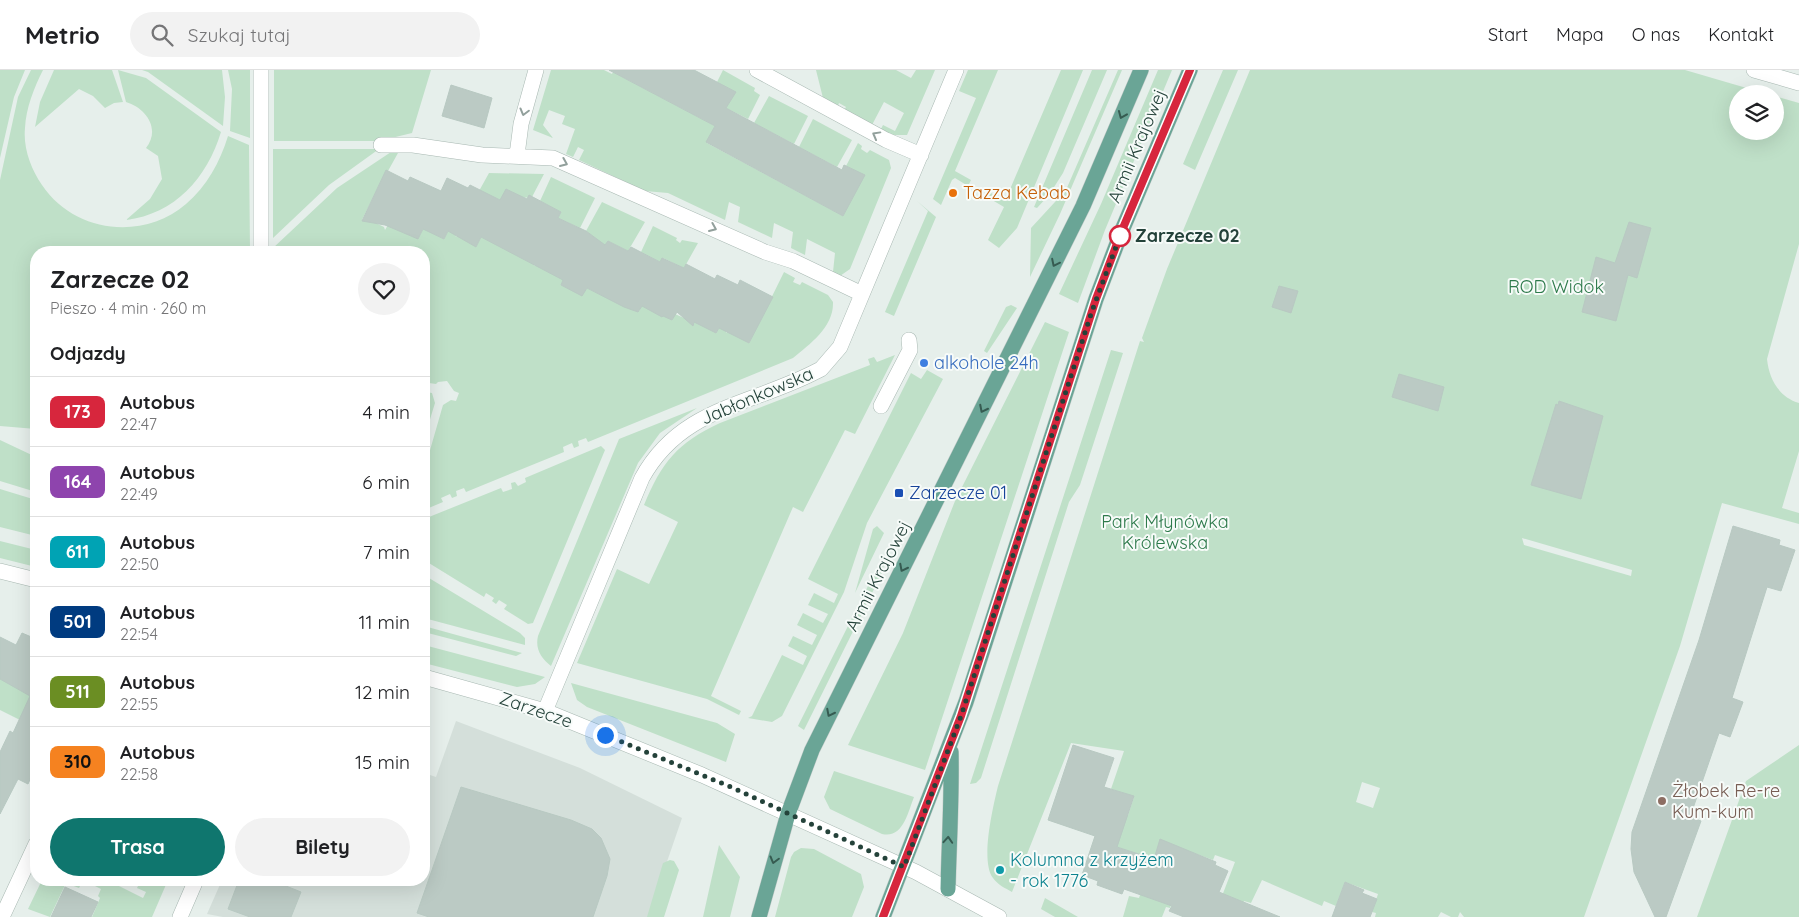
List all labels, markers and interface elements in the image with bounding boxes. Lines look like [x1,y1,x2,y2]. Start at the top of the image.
search box [130,12,480,57]
text: Metrio [25,20,100,50]
icon: search [148,21,176,49]
text: Szukaj tutaj [188,23,291,47]
text: Start [1488,23,1528,46]
text: Mapa [1556,23,1604,46]
text: O nas [1632,23,1680,46]
text: Kontakt [1708,23,1774,46]
street label: Armii Krajowej [1102,85,1171,206]
map controls [1729,85,1784,140]
button: layers [1729,85,1784,140]
one-way arrow [520,107,530,116]
one-way arrow [1117,110,1128,119]
one-way arrow [873,131,882,141]
one-way arrow [559,156,568,167]
place label: Tazza Kebab [963,181,1071,204]
marker: Tazza Kebab [947,187,959,199]
one-way arrow [708,221,717,232]
place label: Zarzecze 02 [1135,224,1240,247]
marker: Zarzecze 02 [1109,225,1131,247]
one-way arrow [1051,258,1062,267]
button: heart [358,263,410,315]
text: Zarzecze 02 [50,264,190,294]
park label: ROD Widok [1508,275,1604,298]
text: Pieszo · 4 min · 260 m [50,298,206,318]
text: Odjazdy [50,341,126,365]
place label: alkohole 24h [934,351,1039,374]
marker: alkohole 24h [918,357,930,369]
street label: Jabłonkowska [697,362,817,430]
text: Autobus [120,390,195,414]
text: 173 [64,400,91,423]
text: 4 min [362,400,410,424]
one-way arrow [979,404,989,413]
text: 22:47 [120,414,157,434]
text: Autobus [120,460,195,484]
text: 164 [64,470,91,493]
text: 6 min [362,470,410,494]
place label: Zarzecze 01 [909,481,1007,504]
text: 22:49 [120,484,158,504]
marker: Zarzecze 01 [893,487,905,499]
park label: Park Młynówka Królewska [1101,510,1229,554]
street label: Armii Krajowej [840,516,915,635]
text: Autobus [120,530,195,554]
text: 611 [66,540,89,563]
text: 7 min [363,540,410,564]
text: 22:50 [120,554,159,574]
one-way arrow [899,563,909,572]
text: Autobus [120,600,195,624]
text: 501 [63,610,92,633]
text: 11 min [358,610,410,634]
text: 22:54 [120,624,158,644]
text: Autobus [120,670,195,694]
text: 511 [65,680,90,703]
text: 12 min [355,680,410,704]
street label: Zarzecze [496,686,576,733]
text: 22:55 [120,694,158,714]
one-way arrow [826,708,836,717]
your location [593,723,618,748]
text: Autobus [120,740,195,764]
text: 310 [64,750,91,773]
text: 15 min [355,750,410,774]
text: 22:58 [120,764,158,784]
place label: Żłobek Re-re Kum-kum [1672,779,1780,823]
marker: Żłobek Re-re Kum-kum [1656,795,1668,807]
button: Trasa [50,818,225,876]
button: Bilety [235,818,410,876]
one-way arrow [943,836,954,844]
place label: Kolumna z krzyżem - rok 1776 [1010,848,1174,892]
one-way arrow [769,856,780,865]
marker: Kolumna z krzyżem - rok 1776 [994,864,1006,876]

